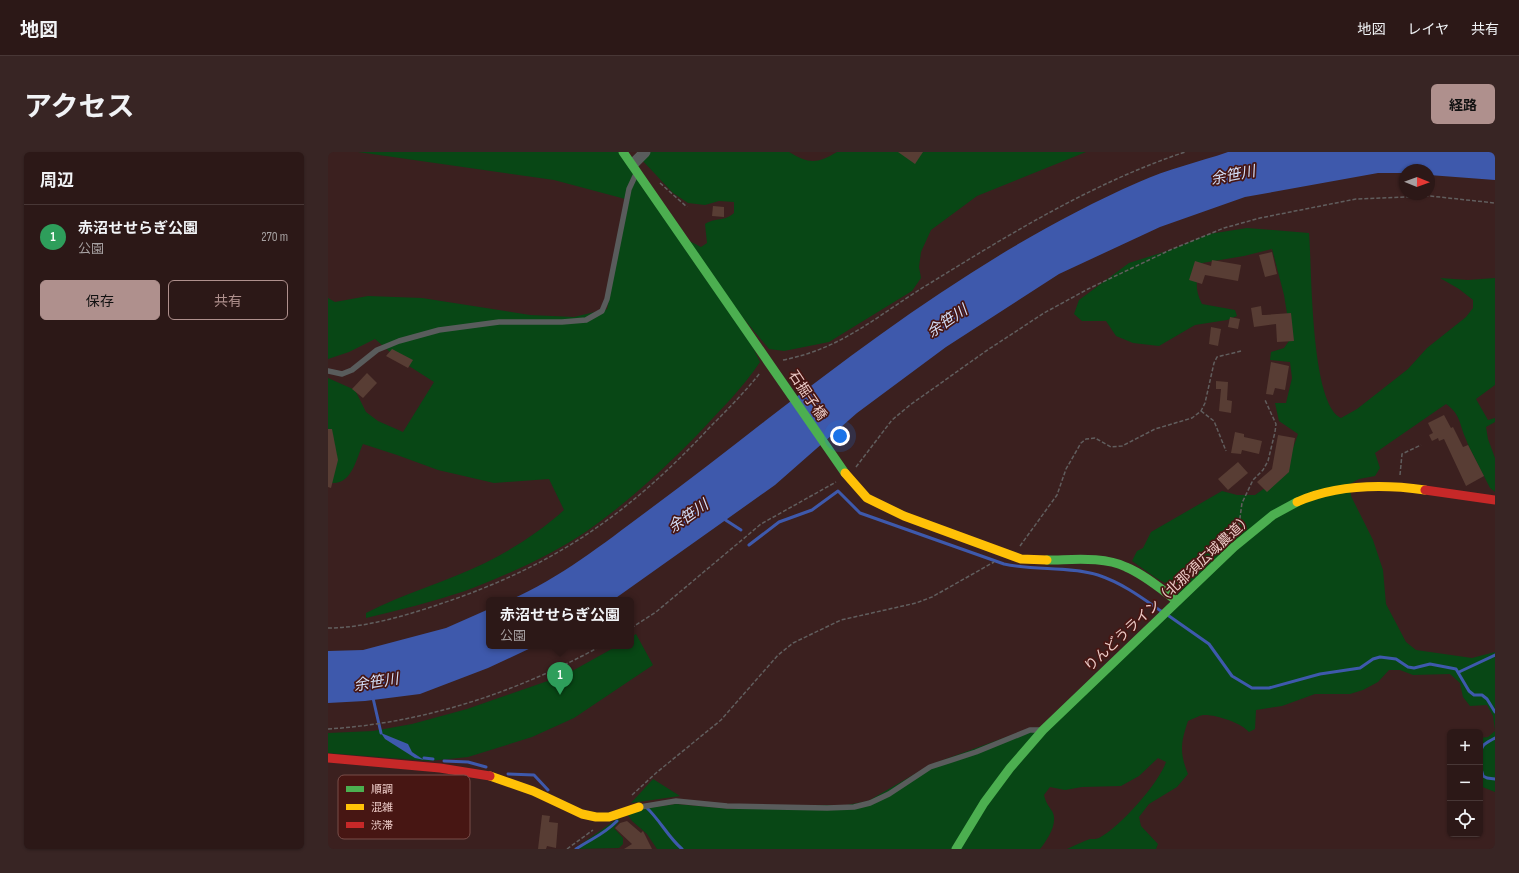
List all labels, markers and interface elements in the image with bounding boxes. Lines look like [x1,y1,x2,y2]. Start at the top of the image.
text: 地図 [20,19,58,42]
text: 地図 [1357,21,1385,38]
text: レイヤ [1407,21,1449,38]
text: 共有 [1471,21,1499,38]
button: 経路 [1431,84,1495,124]
text: アクセス [24,91,135,124]
water label: 余笹川 [1209,161,1259,189]
north arrow [1399,164,1435,200]
text: 周辺 [40,171,74,191]
text: 赤沼せせらぎ公園 [78,219,198,238]
text: 1 [50,229,56,245]
text: 270 m [261,229,288,245]
text: 公園 [78,241,104,257]
button: 保存 [40,280,160,320]
button: 共有 [168,280,288,320]
water label: 余笹川 [923,300,973,342]
street label: 石掘子橋 [785,367,830,423]
your location [830,426,850,446]
water label: 余笹川 [664,495,714,537]
street label: りんどうライン（北那須広域農道） [1081,510,1256,675]
popup [486,597,634,649]
text: 赤沼せせらぎ公園 [500,606,620,625]
text: 公園 [500,628,526,644]
pin: 1 [547,662,573,695]
water label: 余笹川 [352,669,402,695]
map controls [1447,729,1483,837]
button: + [1447,729,1483,765]
button: − [1447,765,1483,801]
legend [338,775,470,839]
text: 順調 [371,783,393,796]
text: 混雑 [371,801,393,814]
button: locate [1447,801,1483,837]
text: 渋滞 [371,819,393,832]

